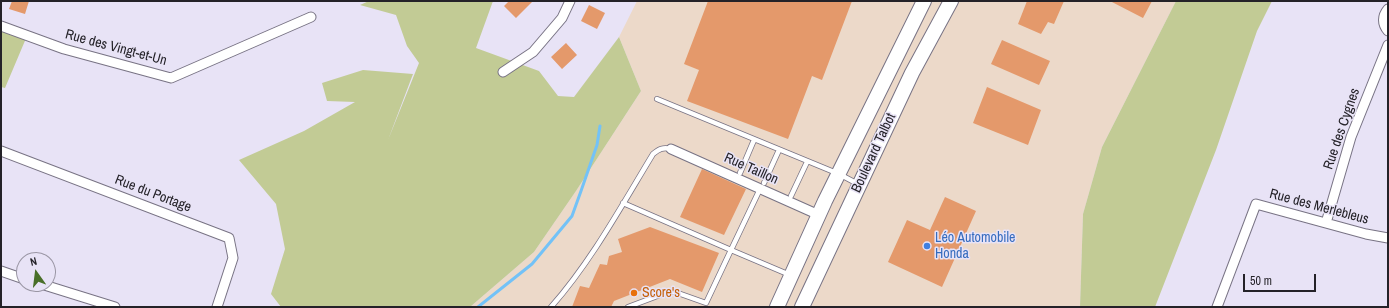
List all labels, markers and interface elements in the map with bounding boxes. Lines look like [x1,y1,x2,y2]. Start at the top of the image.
street label: Rue des Vingt-et-Un [63,26,169,70]
street label: Rue des Cygnes [1320,86,1364,172]
street label: Boulevard Talbot [848,111,900,195]
street label: Rue Taillon [721,150,781,188]
street label: Rue du Portage [112,172,194,216]
street label: Rue des Merlebleus [1268,186,1370,228]
place label: Léo Automobile Honda [935,230,1015,262]
marker: Léo Automobile Honda [922,241,932,251]
north arrow [16,252,56,292]
text: N [28,254,38,269]
scale bar [1245,266,1318,292]
text: 50 m [1250,273,1272,289]
place label: Score's [642,285,680,301]
marker: Score's [629,288,639,298]

